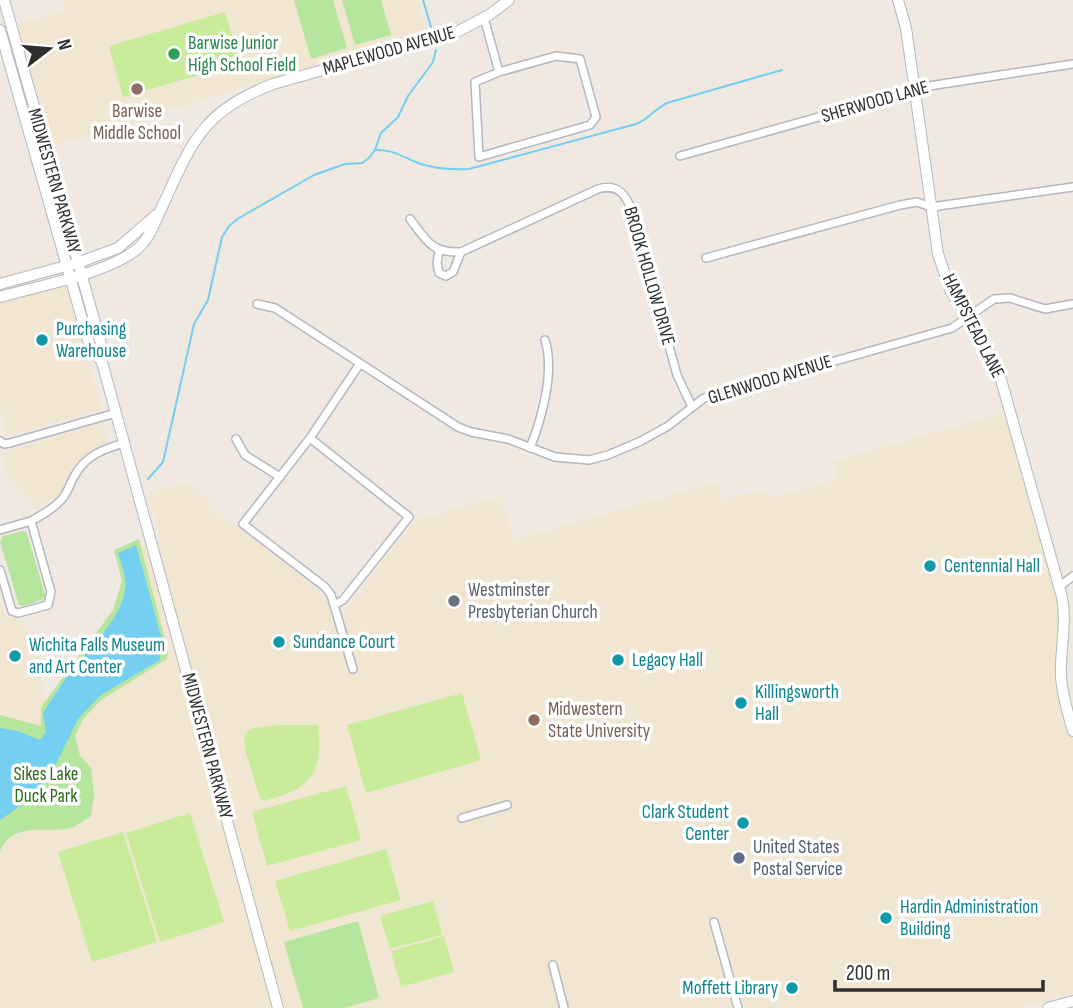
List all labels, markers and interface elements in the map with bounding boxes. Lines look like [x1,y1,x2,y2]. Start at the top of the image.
north arrow [14,14,84,84]
street label: MAPLEWOOD AVENUE [320,21,458,81]
place label: Barwise Junior High School Field [188,32,296,77]
text: N [51,37,76,53]
marker: Barwise Junior High School Field [166,46,182,62]
street label: SHERWOOD LANE [819,76,931,128]
marker: Barwise Middle School [129,81,145,97]
place label: Barwise Middle School [93,100,181,145]
street label: MIDWESTERN PARKWAY [22,106,86,256]
street label: BROOK HOLLOW DRIVE [618,204,680,348]
street label: HAMPSTEAD LANE [937,270,1009,382]
place label: Purchasing Warehouse [56,318,127,363]
marker: Purchasing Warehouse [34,332,50,348]
street label: GLENWOOD AVENUE [705,350,835,410]
place label: Centennial Hall [944,555,1040,578]
marker: Centennial Hall [922,558,938,574]
place label: Westminster Presbyterian Church [468,579,598,624]
marker: Westminster Presbyterian Church [446,593,462,609]
place label: Sundance Court [293,631,395,654]
place label: Wichita Falls Museum and Art Center [29,634,165,679]
marker: Sundance Court [271,634,287,650]
marker: Wichita Falls Museum and Art Center [7,648,23,664]
place label: Legacy Hall [632,649,703,672]
marker: Legacy Hall [610,652,626,668]
street label: MIDWESTERN PARKWAY [176,671,238,822]
place label: Killingsworth Hall [755,681,839,726]
marker: Killingsworth Hall [733,695,749,711]
place label: Midwestern State University [548,698,651,743]
marker: Midwestern State University [526,712,542,728]
park label: Sikes Lake Duck Park [13,763,79,808]
place label: Clark Student Center [642,801,730,846]
marker: Clark Student Center [735,815,751,831]
place label: United States Postal Service [753,836,843,881]
marker: United States Postal Service [731,850,747,866]
place label: Hardin Administration Building [900,896,1038,941]
marker: Hardin Administration Building [878,910,894,926]
scale bar [835,948,1043,992]
text: 200 m [846,961,890,986]
place label: Moffett Library [682,977,779,1000]
marker: Moffett Library [784,980,800,996]

